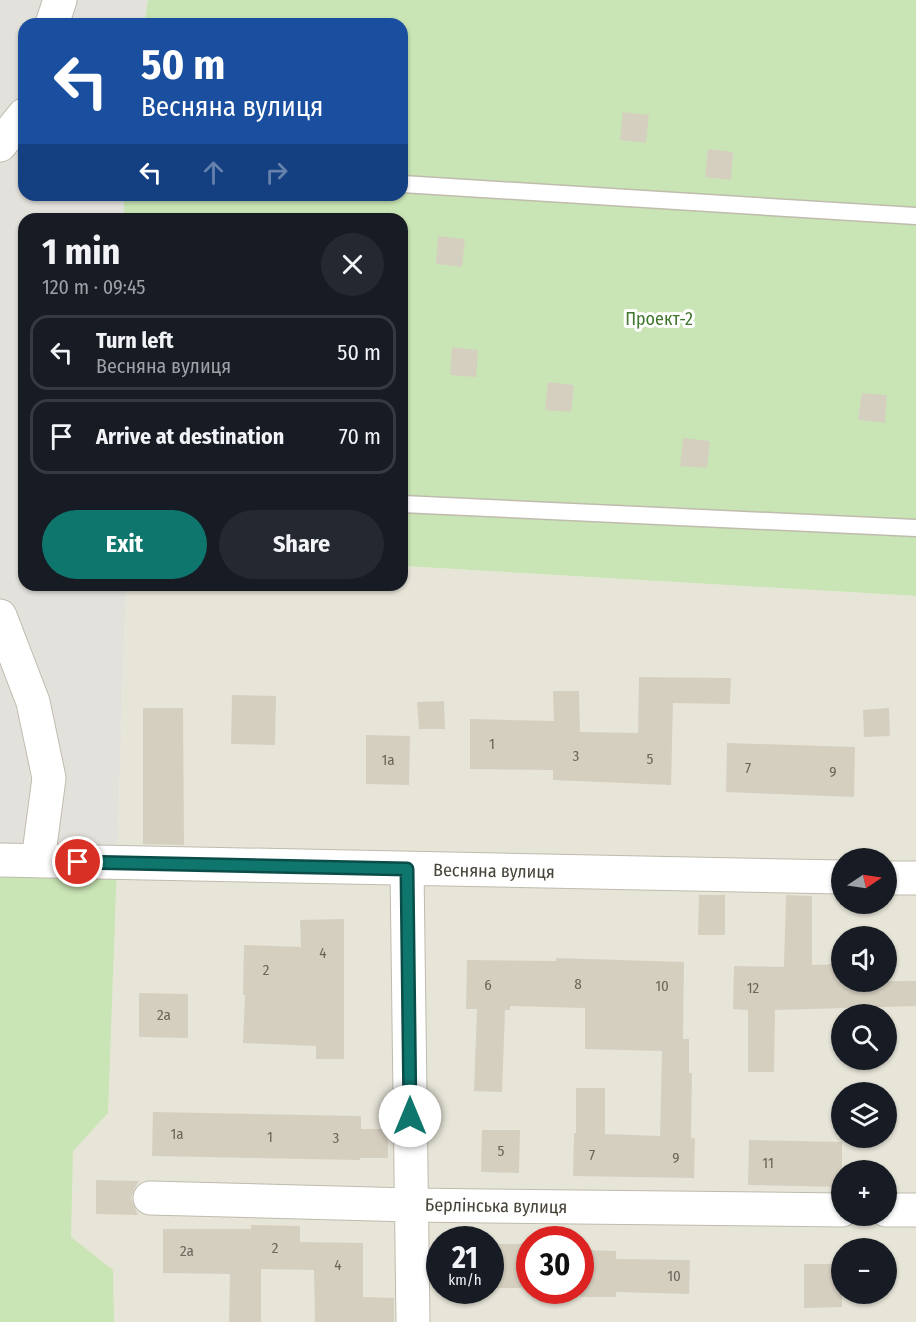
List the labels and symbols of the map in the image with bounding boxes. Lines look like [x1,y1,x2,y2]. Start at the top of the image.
park label: Проект-2 [625,308,693,330]
house number: 1 [489,735,495,753]
house number: 3 [573,747,580,765]
house number: 5 [647,750,654,768]
house number: 1а [381,751,395,769]
house number: 7 [745,759,751,777]
house number: 9 [829,763,837,781]
pin [52,836,103,887]
north arrow [831,848,897,914]
street label: Весняна вулиця [433,859,555,883]
house number: 4 [319,944,327,962]
house number: 2 [263,961,270,979]
house number: 8 [574,975,582,993]
house number: 6 [484,976,492,994]
house number: 10 [655,977,669,995]
house number: 12 [747,979,760,997]
house number: 2а [157,1006,171,1024]
position arrow [378,1084,442,1148]
house number: 1а [170,1125,184,1143]
house number: 1 [267,1128,273,1146]
house number: 3 [333,1129,340,1147]
house number: 5 [498,1142,505,1160]
house number: 7 [589,1146,595,1164]
house number: 9 [672,1149,680,1167]
house number: 11 [762,1154,774,1172]
street label: Берлінська вулиця [425,1194,567,1218]
speed limit sign: 30 [516,1226,594,1304]
house number: 2 [272,1239,279,1257]
house number: 2а [180,1242,194,1260]
house number: 4 [334,1256,342,1274]
house number: 10 [667,1267,681,1285]

